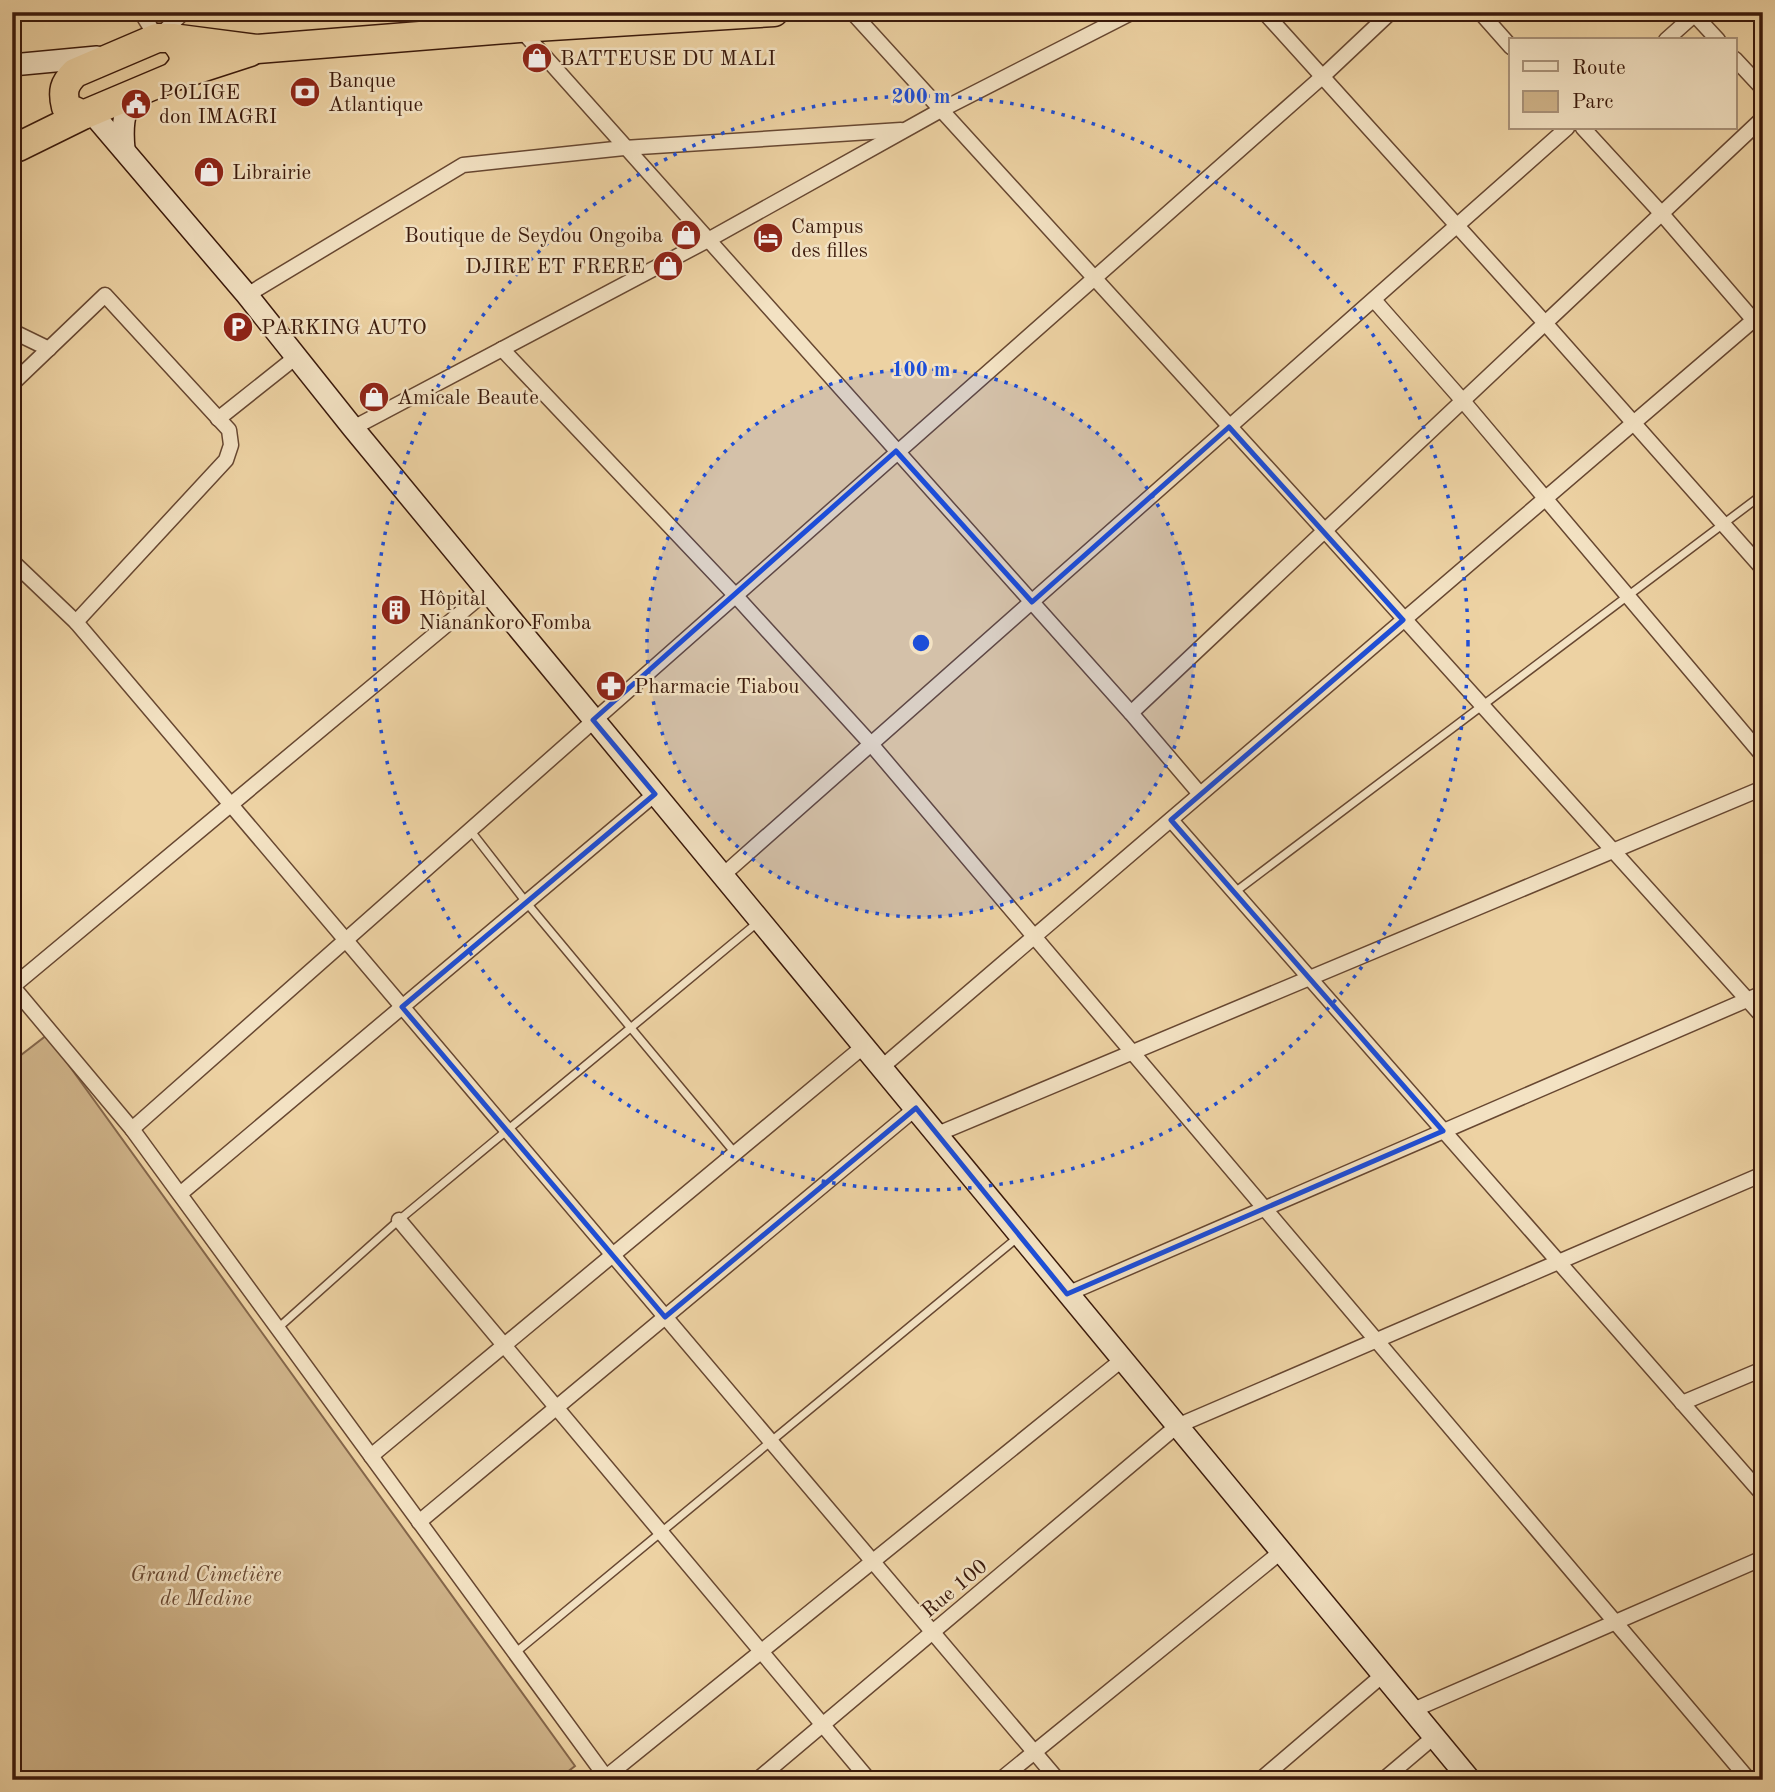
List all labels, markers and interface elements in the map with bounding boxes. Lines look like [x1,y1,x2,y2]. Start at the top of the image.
legend [1509,38,1736,130]
shop icon: BATTEUSE DU MALI [520,41,554,75]
place label: BATTEUSE DU MALI [560,49,776,70]
text: Route [1572,58,1626,79]
place label: Banque Atlantique [328,71,423,116]
bank icon: Banque Atlantique [288,75,322,109]
place label: POLIGE don IMAGRI [159,83,277,128]
public building icon: POLIGE don IMAGRI [119,87,153,121]
text: 200 m [891,87,951,108]
text: Parc [1572,92,1614,113]
shop icon: Librairie [192,155,226,189]
place label: Librairie [232,163,311,184]
place label: Campus des filles [791,217,868,262]
shop icon: Boutique de Seydou Ongoiba [669,218,703,252]
hotel icon: Campus des filles [751,221,785,255]
place label: Boutique de Seydou Ongoiba [404,226,663,247]
shop icon: DJIRE ET FRERE [651,249,685,283]
place label: DJIRE ET FRERE [465,257,645,278]
parking icon: PARKING AUTO [221,310,255,344]
place label: PARKING AUTO [261,318,427,339]
text: 100 m [891,360,951,381]
shop icon: Amicale Beaute [357,380,391,414]
place label: Amicale Beaute [397,388,539,409]
place label: Hôpital Nianankoro Fomba [419,589,591,634]
building icon: Hôpital Nianankoro Fomba [379,593,413,627]
centre of rings [909,631,933,655]
pharmacy icon: Pharmacie Tiabou [594,669,628,703]
place label: Pharmacie Tiabou [634,677,800,698]
street label: Rue 100 [918,1556,992,1622]
park label: Grand Cimetière de Medine [130,1565,282,1610]

